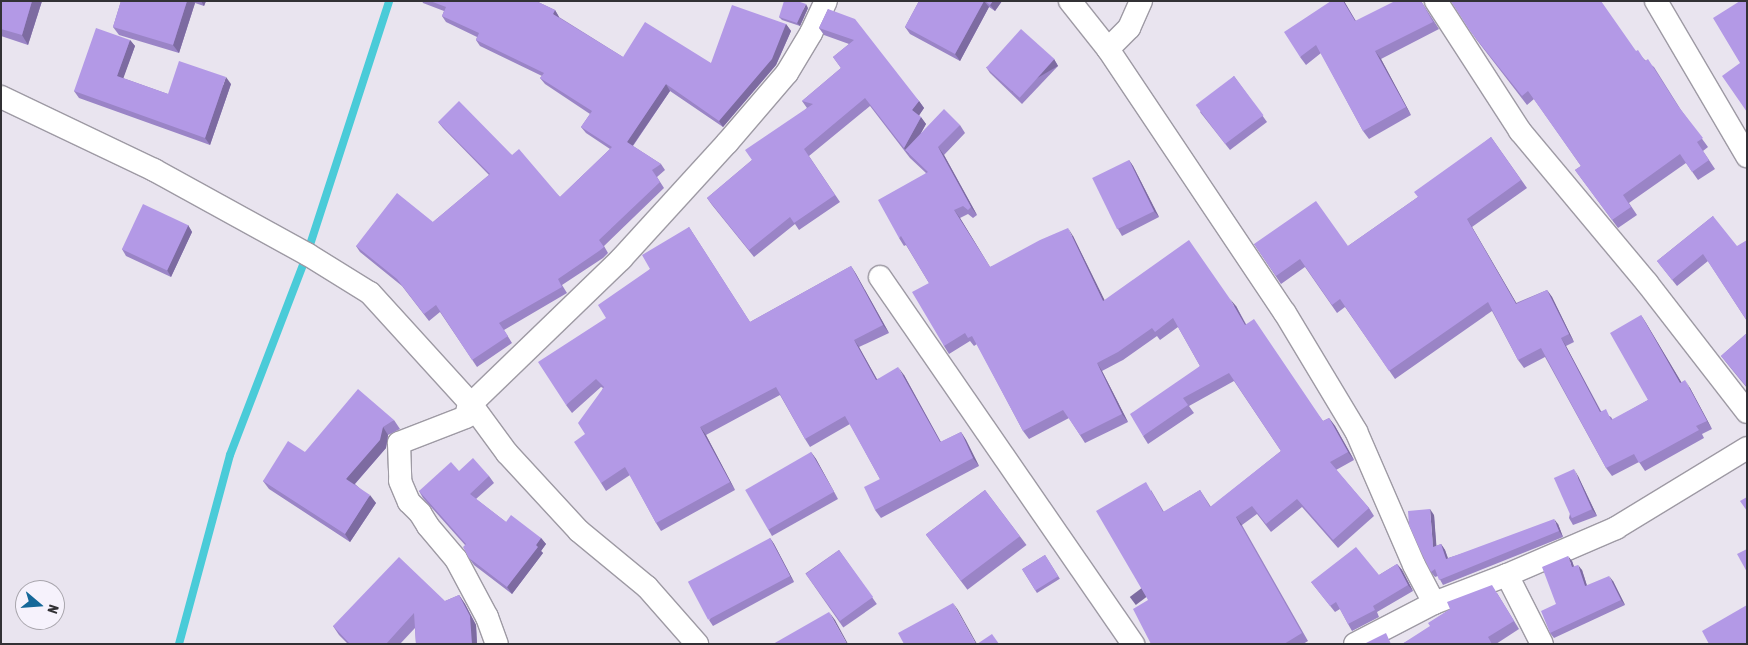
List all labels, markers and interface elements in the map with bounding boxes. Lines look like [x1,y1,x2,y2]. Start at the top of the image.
north arrow [15,580,65,630]
text: N [44,603,62,616]

